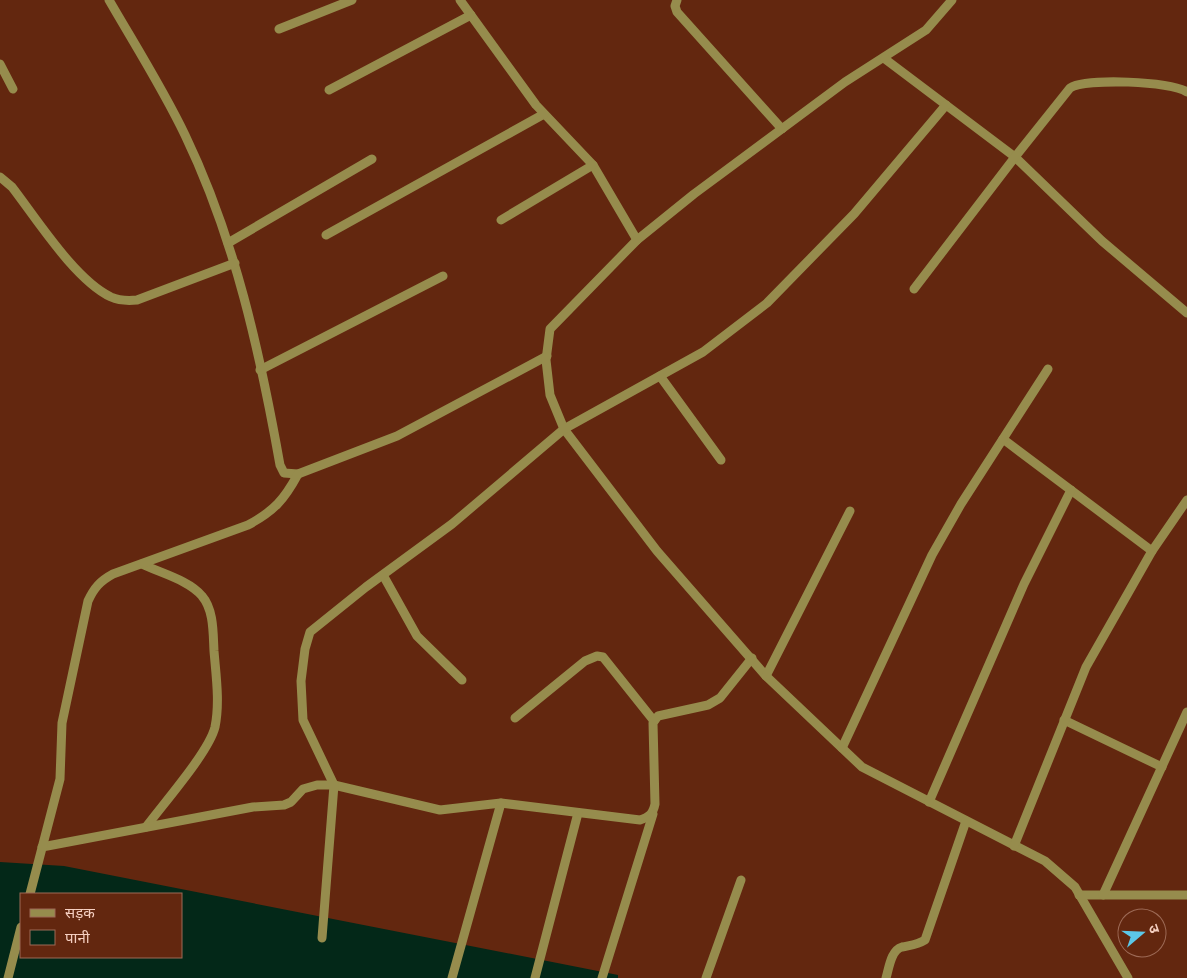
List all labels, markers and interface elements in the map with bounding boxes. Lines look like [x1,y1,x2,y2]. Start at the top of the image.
legend [20,893,182,958]
text: सड़क [65,904,95,922]
north arrow [1117,908,1167,958]
text: उ [1144,922,1163,936]
text: पानी [65,929,91,947]

